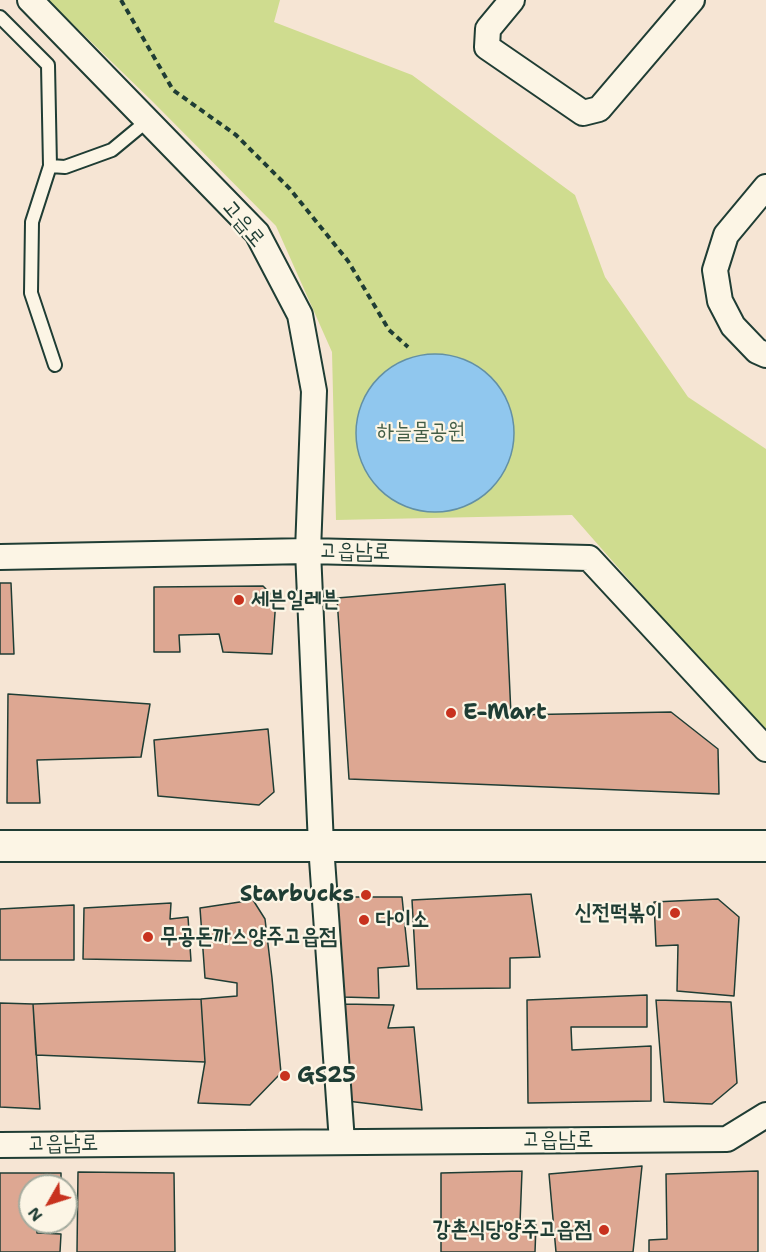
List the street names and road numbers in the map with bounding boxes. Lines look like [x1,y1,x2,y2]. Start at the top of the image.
street label: 고읍로 [216,195,270,253]
street label: 고읍남로 [319,538,391,566]
street label: 고읍남로 [523,1127,593,1153]
street label: 고읍남로 [27,1130,99,1158]

